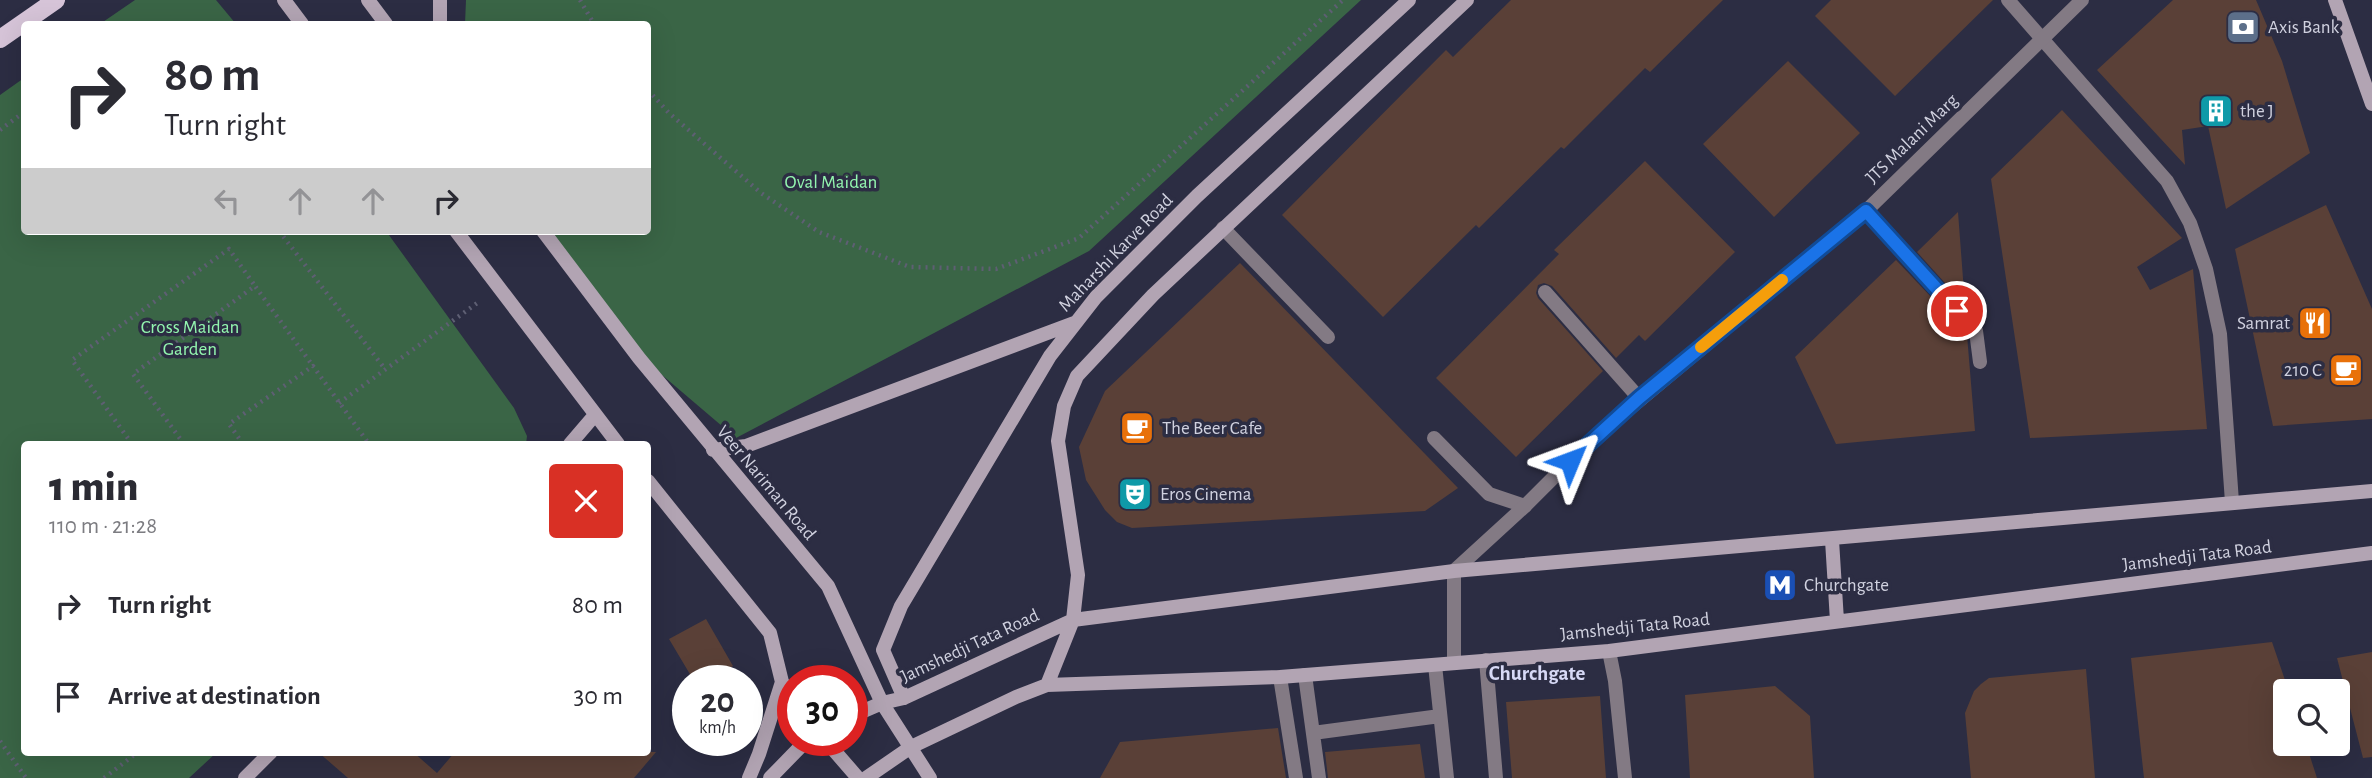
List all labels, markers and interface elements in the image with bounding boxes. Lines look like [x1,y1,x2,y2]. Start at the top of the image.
bank icon: Axis Bank [2224,8,2262,46]
place label: Axis Bank [2268,18,2340,37]
icon: right [49,49,140,140]
text: 80 m [164,51,261,100]
street label: JTS Malani Marg [1862,90,1962,187]
building icon: the J [2197,92,2235,130]
place label: the J [2240,102,2274,121]
text: Turn right [164,109,286,141]
park label: Oval Maidan [785,173,877,192]
icon: left [208,182,246,220]
icon: ahead [281,182,319,220]
icon: ahead [354,182,392,220]
icon: right [427,182,465,220]
street label: Maharshi Karve Road [1055,190,1177,316]
pin [1927,281,1987,341]
icon: arrive [1938,292,1976,330]
restaurant icon: Samrat [2296,304,2334,342]
place label: Samrat [2237,314,2290,333]
park label: Cross Maidan Garden [141,318,239,359]
cafe icon: 210 C [2327,351,2365,389]
place label: 210 C [2284,361,2322,380]
cafe icon: The Beer Cafe [1118,409,1156,447]
place label: The Beer Cafe [1162,419,1262,438]
street label: Veer Nariman Road [713,422,819,544]
position arrow [1533,424,1607,498]
button: close [549,464,623,538]
text: 1 min [49,466,138,508]
theatre icon: Eros Cinema [1116,475,1154,513]
place label: Eros Cinema [1160,485,1252,504]
text: 110 m · 21:28 [49,515,157,538]
street label: Jamshedji Tata Road [2121,537,2273,575]
metro station icon: Churchgate [1761,566,1799,604]
place label: Churchgate [1804,576,1889,595]
icon: right [49,587,87,625]
text: Turn right [108,592,211,618]
text: 80 m [572,592,623,618]
street label: Jamshedji Tata Road [898,606,1042,686]
street label: Jamshedji Tata Road [1559,610,1711,644]
district label: Churchgate [1489,663,1585,684]
speed limit sign: 30 [777,665,868,756]
icon: arrive [49,678,87,716]
map controls [2273,679,2350,756]
button: search [2273,679,2350,756]
text: Arrive at destination [108,683,321,709]
text: 30 m [573,683,623,709]
text: 20 [700,684,735,719]
text: km/h [699,719,736,737]

